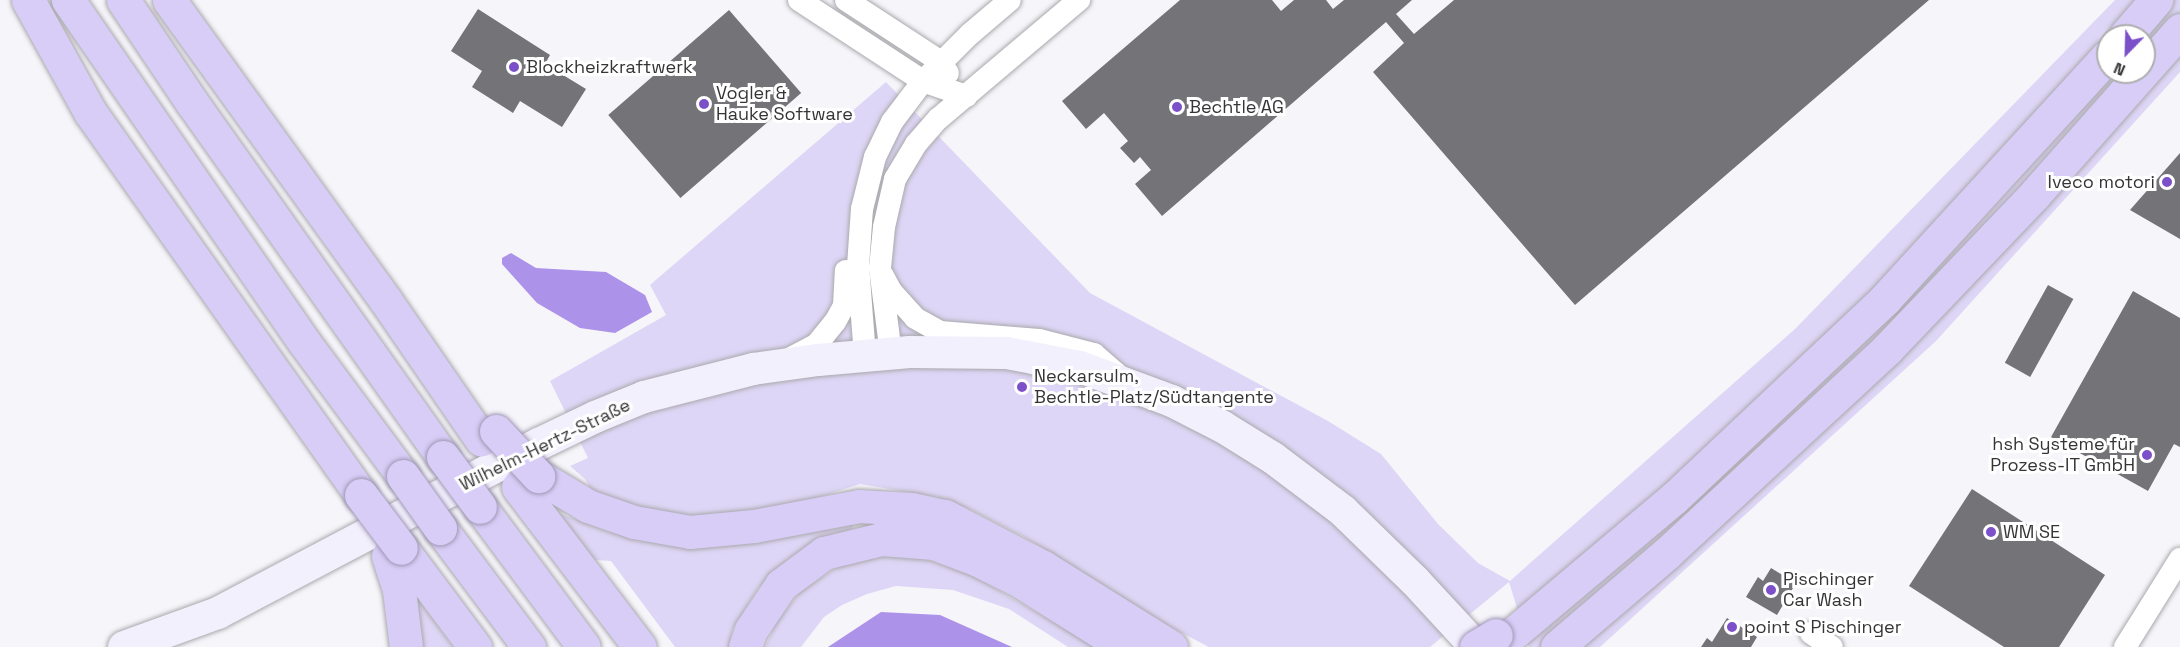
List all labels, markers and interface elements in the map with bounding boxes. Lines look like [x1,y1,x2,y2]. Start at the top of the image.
north arrow [2096,24,2156,84]
place label: Blockheizkraftwerk [526,56,693,78]
text: N [2111,57,2129,81]
marker: Blockheizkraftwerk [507,60,521,74]
place label: Vogler & Hauke Software [716,83,853,125]
place label: Bechtle AG [1189,96,1284,118]
marker: Vogler & Hauke Software [697,97,711,111]
marker: Bechtle AG [1170,100,1184,114]
place label: Iveco motori [2048,171,2155,193]
marker: Iveco motori [2160,175,2174,189]
place label: Neckarsulm, Bechtle-Platz/Südtangente [1034,366,1274,409]
marker: Neckarsulm, Bechtle-Platz/Südtangente [1015,380,1029,394]
street label: Wilhelm-Hertz-Straße [456,394,634,496]
place label: hsh Systeme für Prozess-IT GmbH [1990,434,2135,476]
marker: hsh Systeme für Prozess-IT GmbH [2140,448,2154,462]
place label: WM SE [2003,521,2060,543]
marker: WM SE [1984,525,1998,539]
place label: Pischinger Car Wash [1783,569,1874,612]
marker: Pischinger Car Wash [1764,583,1778,597]
place label: point S Pischinger [1744,616,1901,638]
marker: point S Pischinger [1725,620,1739,634]

